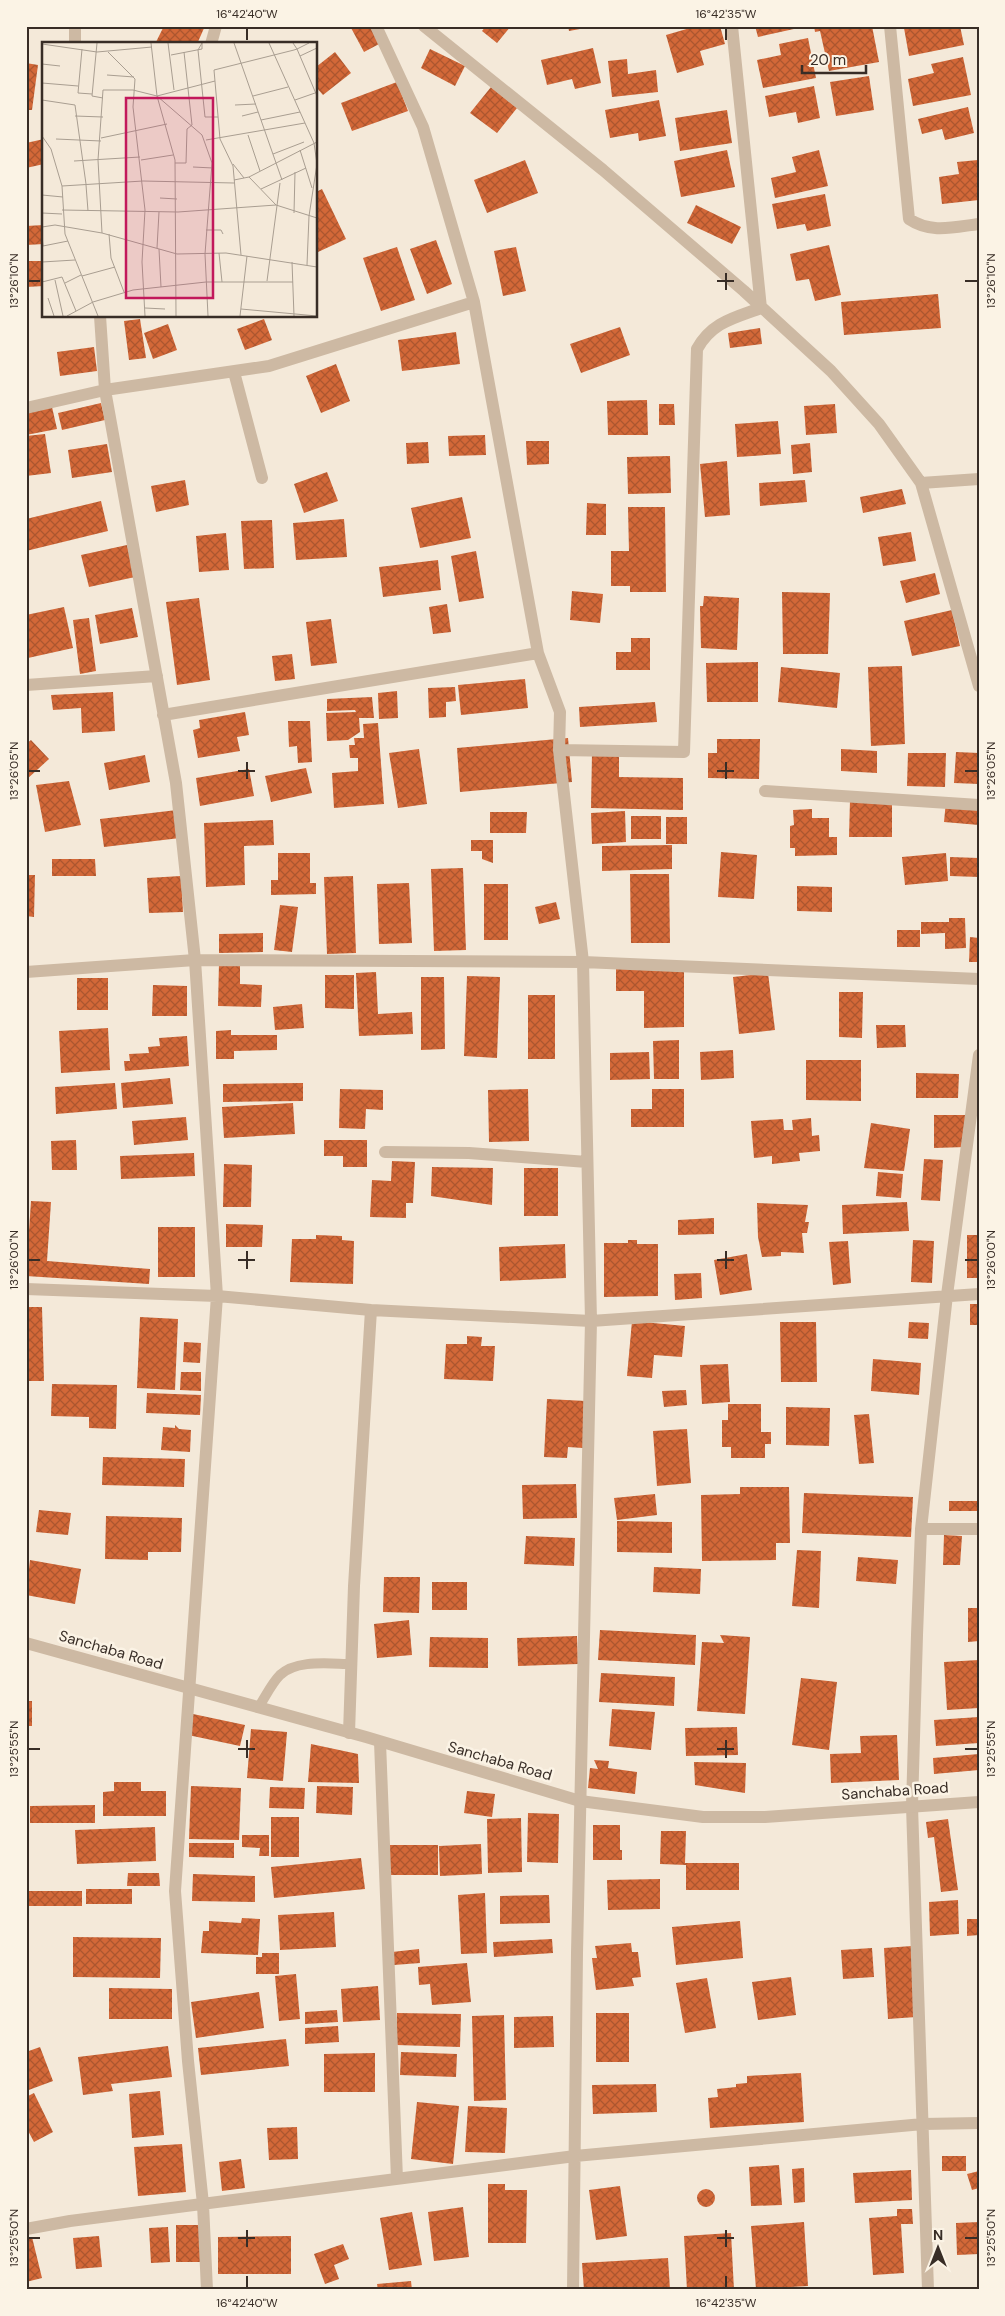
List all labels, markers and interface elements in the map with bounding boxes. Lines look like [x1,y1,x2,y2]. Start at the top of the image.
text: 16°42'40"W [216,6,278,22]
text: 16°42'35"W [696,6,757,22]
inset map [42,42,318,318]
scale bar [802,42,866,74]
text: 20 m [810,50,846,70]
text: 13°26'10"N [6,253,22,309]
text: 13°26'10"N [983,253,999,309]
text: 13°26'05"N [6,742,22,800]
text: 13°26'05"N [983,742,999,800]
text: 13°26'00"N [6,1230,22,1290]
text: 13°26'00"N [983,1230,999,1290]
street label: Sanchaba Road [57,1626,165,1674]
text: 13°25'55"N [6,1721,22,1777]
text: 13°25'55"N [983,1721,999,1777]
street label: Sanchaba Road [446,1737,554,1785]
street label: Sanchaba Road [841,1777,949,1805]
text: 13°25'50"N [6,2209,22,2267]
text: 13°25'50"N [983,2209,999,2267]
north arrow [912,2224,962,2274]
text: N [933,2226,943,2244]
text: 16°42'40"W [216,2295,278,2311]
text: 16°42'35"W [696,2295,757,2311]

